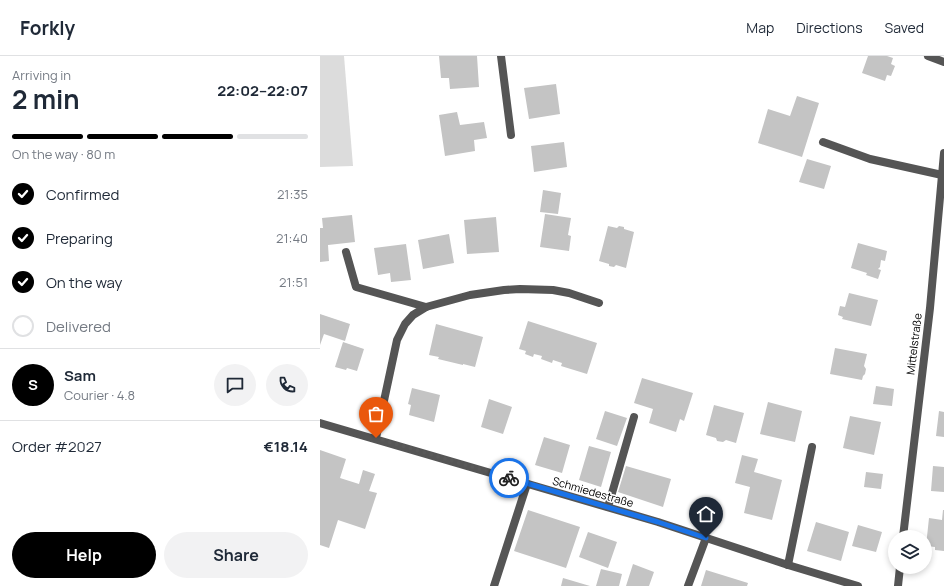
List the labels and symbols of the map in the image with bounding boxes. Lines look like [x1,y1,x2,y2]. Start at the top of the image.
street label: Mittelstraße [902,312,925,376]
pin [359,397,393,438]
courier [489,458,529,498]
street label: Schmiedestraße [551,473,636,510]
pin [689,497,723,538]

